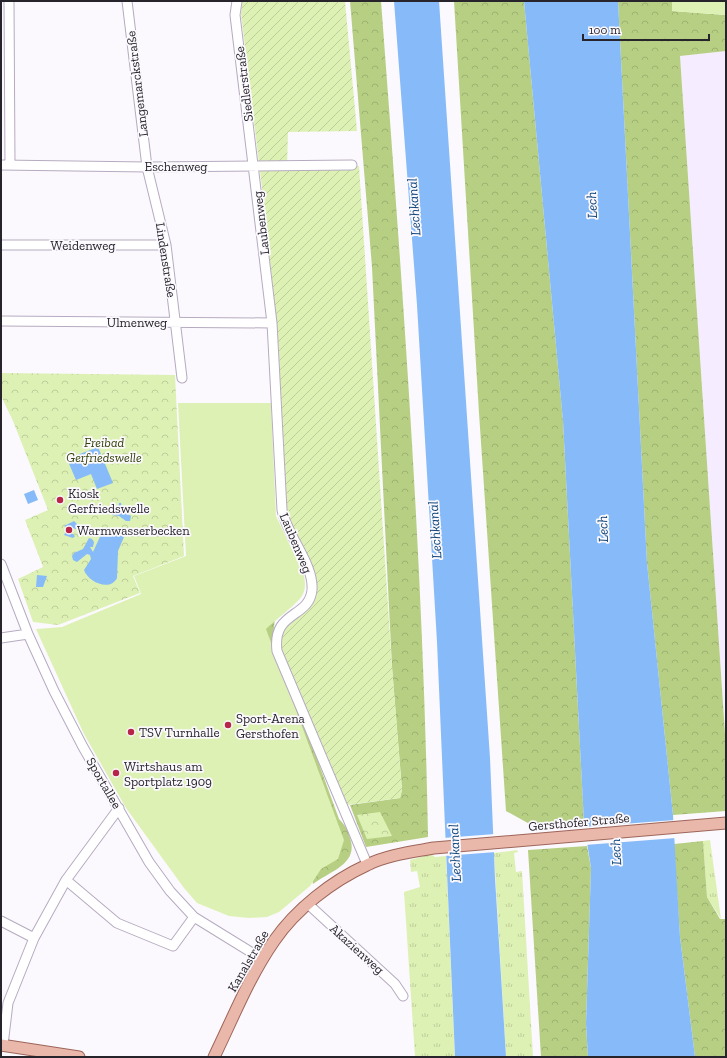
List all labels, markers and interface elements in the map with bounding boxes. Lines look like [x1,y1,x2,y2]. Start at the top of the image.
scale bar [583,16,709,42]
text: 100 m [589,23,621,37]
street label: Langemarckstraße [123,30,151,138]
street label: Siedlerstraße [232,46,256,122]
street label: Eschenweg [145,159,208,174]
water label: Lechkanal [404,178,424,236]
street label: Laubenweg [250,190,272,256]
water label: Lech [583,191,601,219]
street label: Lindenstraße [153,221,179,299]
street label: Weidenweg [51,238,115,253]
street label: Ulmenweg [107,315,167,330]
park label: Freibad Gerfriedswelle [66,435,142,465]
place label: Kiosk Gerfriedswelle [68,486,150,516]
marker: Kiosk Gerfriedswelle [55,495,65,505]
water label: Lechkanal [425,501,445,559]
street label: Laubenweg [277,511,315,575]
water label: Lech [594,515,612,543]
place label: Warmwasserbecken [77,523,190,538]
marker: Warmwasserbecken [64,525,74,535]
place label: Sport-Arena Gersthofen [236,711,306,741]
marker: Sport-Arena Gersthofen [223,720,233,730]
place label: TSV Turnhalle [139,725,220,740]
marker: TSV Turnhalle [126,727,136,737]
street label: Sportallee [83,755,125,811]
place label: Wirtshaus am Sportplatz 1909 [124,759,212,789]
marker: Wirtshaus am Sportplatz 1909 [111,768,121,778]
street label: Gersthofer Straße [528,810,630,834]
water label: Lechkanal [445,824,465,882]
water label: Lech [607,838,625,866]
street label: Akazienweg [327,921,387,977]
street label: Kanalstraße [224,928,272,994]

